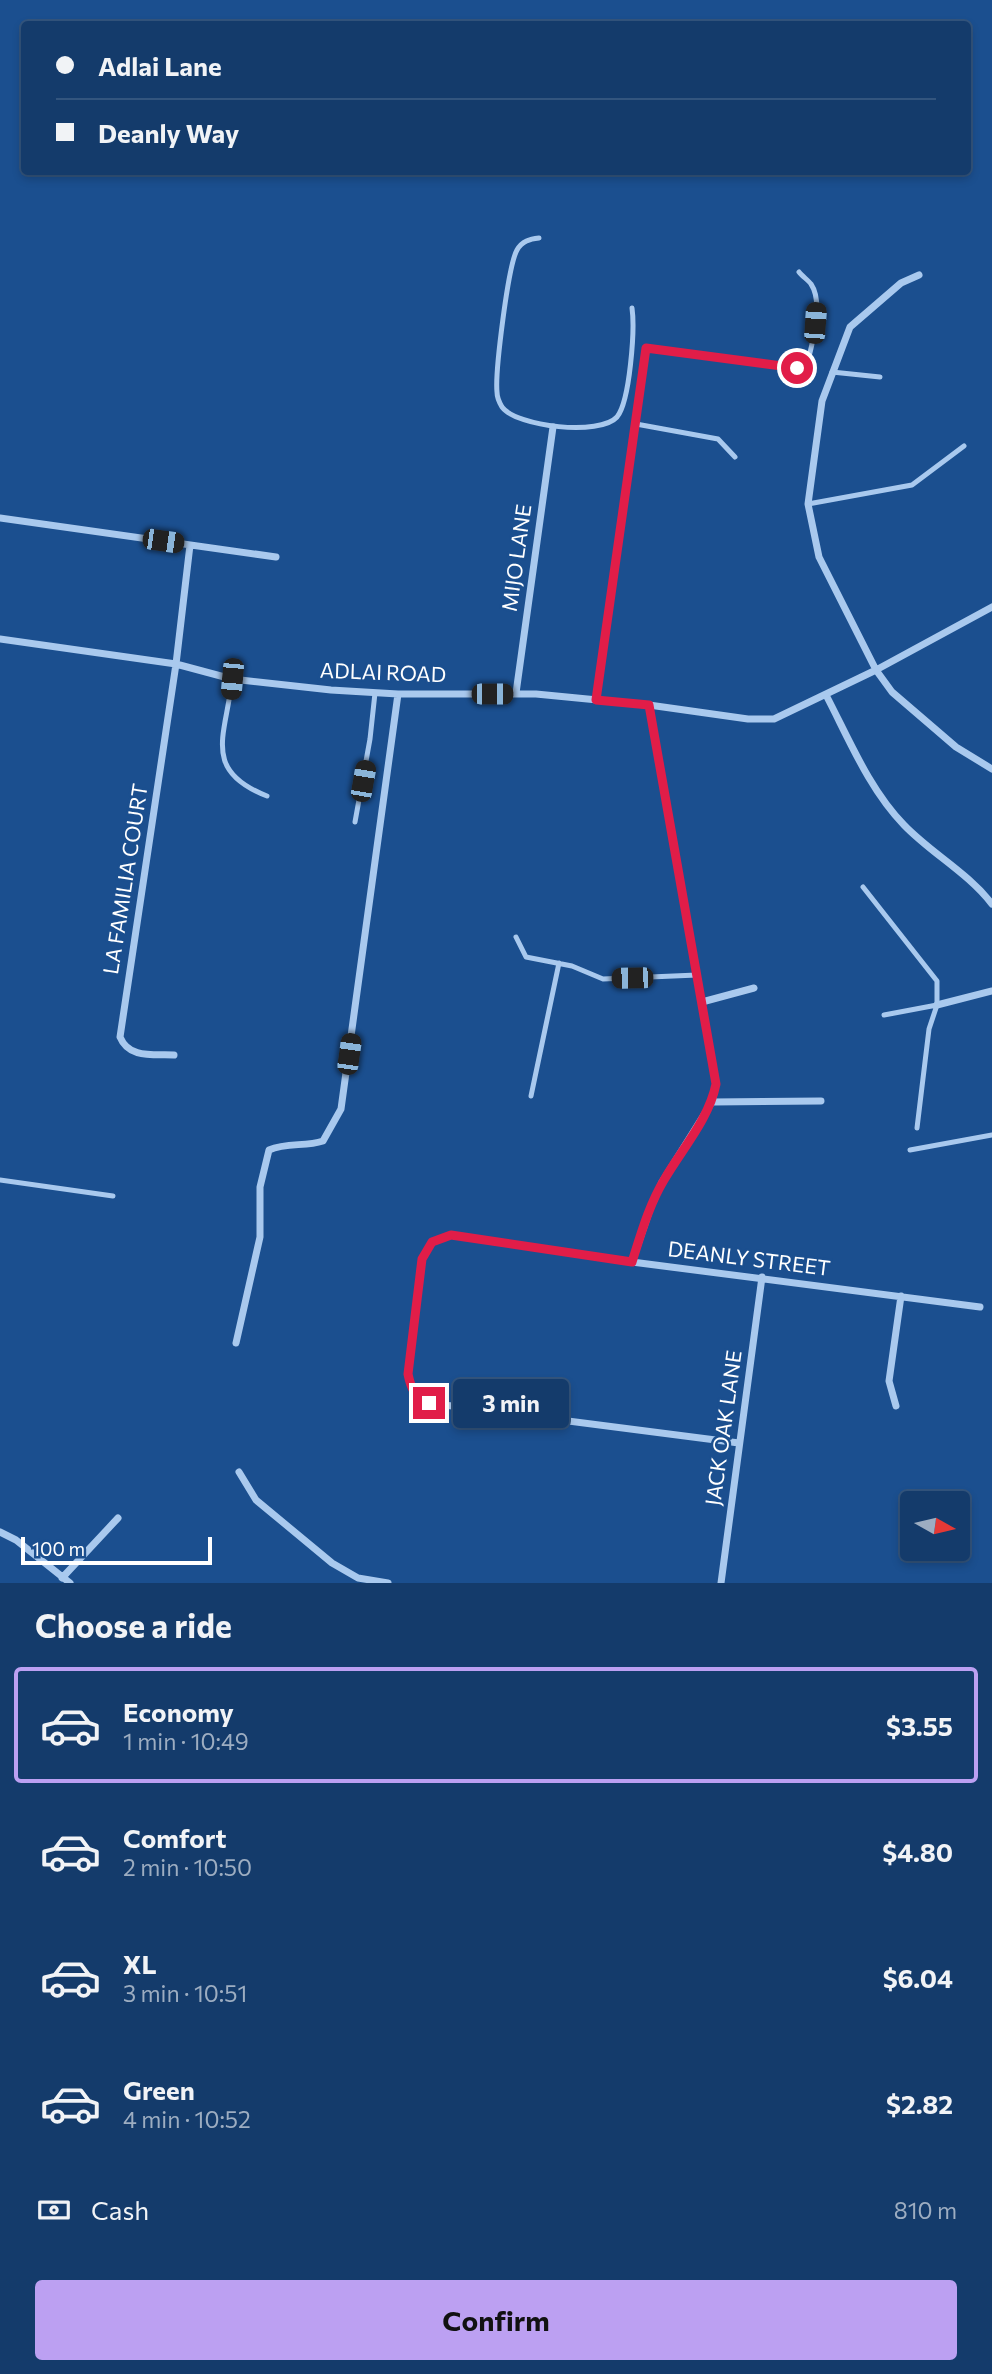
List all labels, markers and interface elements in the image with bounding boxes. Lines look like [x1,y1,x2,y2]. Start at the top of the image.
text: Adlai Lane [98,50,222,81]
text: Deanly Way [98,117,239,148]
car [804,301,827,345]
route start [781,352,813,384]
street label: MIJO LANE [496,503,535,613]
car [141,528,186,554]
car [220,657,245,701]
street label: ADLAI ROAD [319,657,447,686]
car [472,684,514,705]
car [350,758,377,804]
street label: LA FAMILIA COURT [97,782,152,976]
car [611,967,654,989]
car [336,1032,363,1076]
street label: DEANLY STREET [666,1235,832,1280]
street label: JACK OAK LANE [699,1349,746,1507]
callout: 3 min [453,1378,569,1428]
route end [413,1387,445,1419]
text: 3 min [482,1389,540,1417]
north arrow [900,1491,970,1561]
map controls [900,1491,970,1561]
scale bar [21,1534,212,1566]
text: 100 m [32,1537,85,1560]
text: Choose a ride [35,1605,232,1645]
icon: car [39,1694,102,1757]
text: Economy [123,1696,234,1727]
text: $3.55 [886,1710,953,1741]
text: 1 min · 10:49 [123,1727,249,1755]
icon: car [39,1820,102,1883]
text: Comfort [123,1822,226,1853]
text: $4.80 [882,1836,953,1867]
text: 2 min · 10:50 [123,1853,252,1881]
icon: car [39,1946,102,2009]
text: XL [123,1948,157,1979]
text: $6.04 [883,1962,953,1993]
text: 3 min · 10:51 [123,1979,247,2007]
icon: car [39,2072,102,2135]
text: Green [123,2074,195,2105]
text: $2.82 [886,2088,953,2119]
text: 4 min · 10:52 [123,2105,251,2133]
icon: cash [35,2191,73,2229]
text: Cash [91,2194,149,2225]
text: 810 m [894,2196,957,2224]
button: Confirm [35,2280,957,2360]

